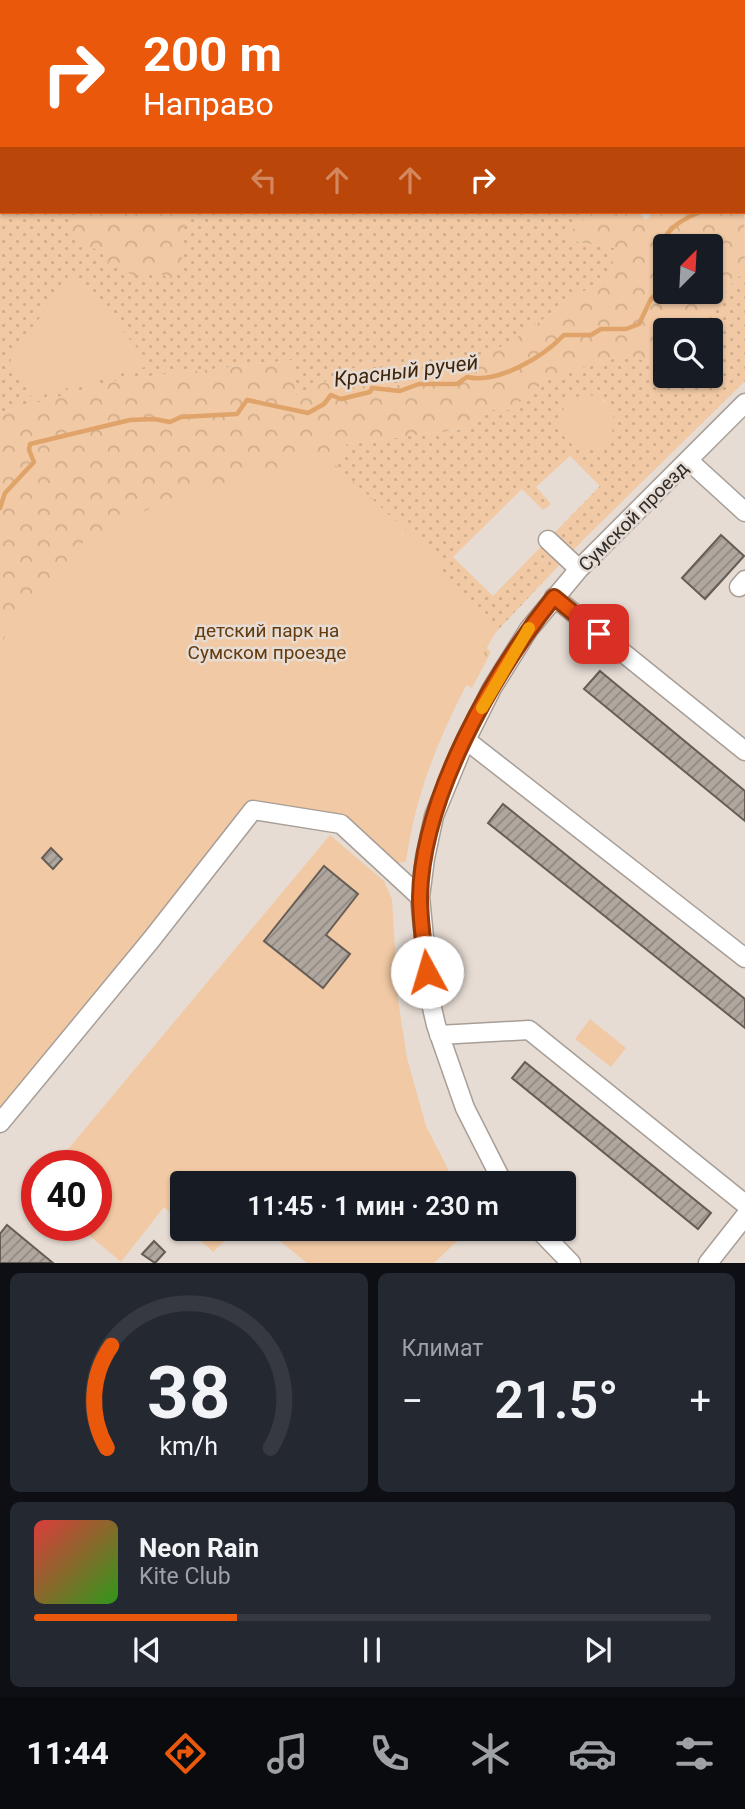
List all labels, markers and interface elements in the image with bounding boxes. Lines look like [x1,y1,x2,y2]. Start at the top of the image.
text: 200 m [143,26,282,83]
icon: right [28,28,119,119]
text: Направо [143,85,274,123]
icon: left [245,161,283,199]
icon: ahead [318,161,356,199]
icon: ahead [391,161,429,199]
icon: right [464,161,502,199]
north arrow [653,234,723,304]
map controls [653,234,723,388]
button: search [653,318,723,388]
water label: Красный ручей [332,350,480,392]
street label: Сумской проезд [574,457,693,576]
pin [569,604,629,664]
icon: arrive [580,615,618,653]
park label: детский парк на Сумском проезде [188,619,346,664]
position arrow [390,935,464,1009]
speed limit sign: 40 [21,1150,112,1241]
text: 11:45 · 1 мин · 230 m [247,1191,499,1221]
text: Климат [402,1335,483,1362]
text: 38 [147,1351,231,1437]
text: 21.5° [494,1370,618,1431]
text: − [402,1379,423,1423]
text: + [689,1379,711,1423]
text: km/h [159,1432,218,1461]
text: Neon Rain [139,1533,259,1563]
text: Kite Club [139,1563,231,1590]
icon: previous [128,1631,166,1669]
icon: pause [353,1631,391,1669]
icon: next [579,1631,617,1669]
icon: directions [161,1729,210,1778]
icon: music [263,1729,312,1778]
icon: phone [365,1729,414,1778]
icon: climate [466,1729,515,1778]
icon: car [568,1729,617,1778]
icon: filters [670,1729,719,1778]
text: 11:44 [26,1734,109,1772]

